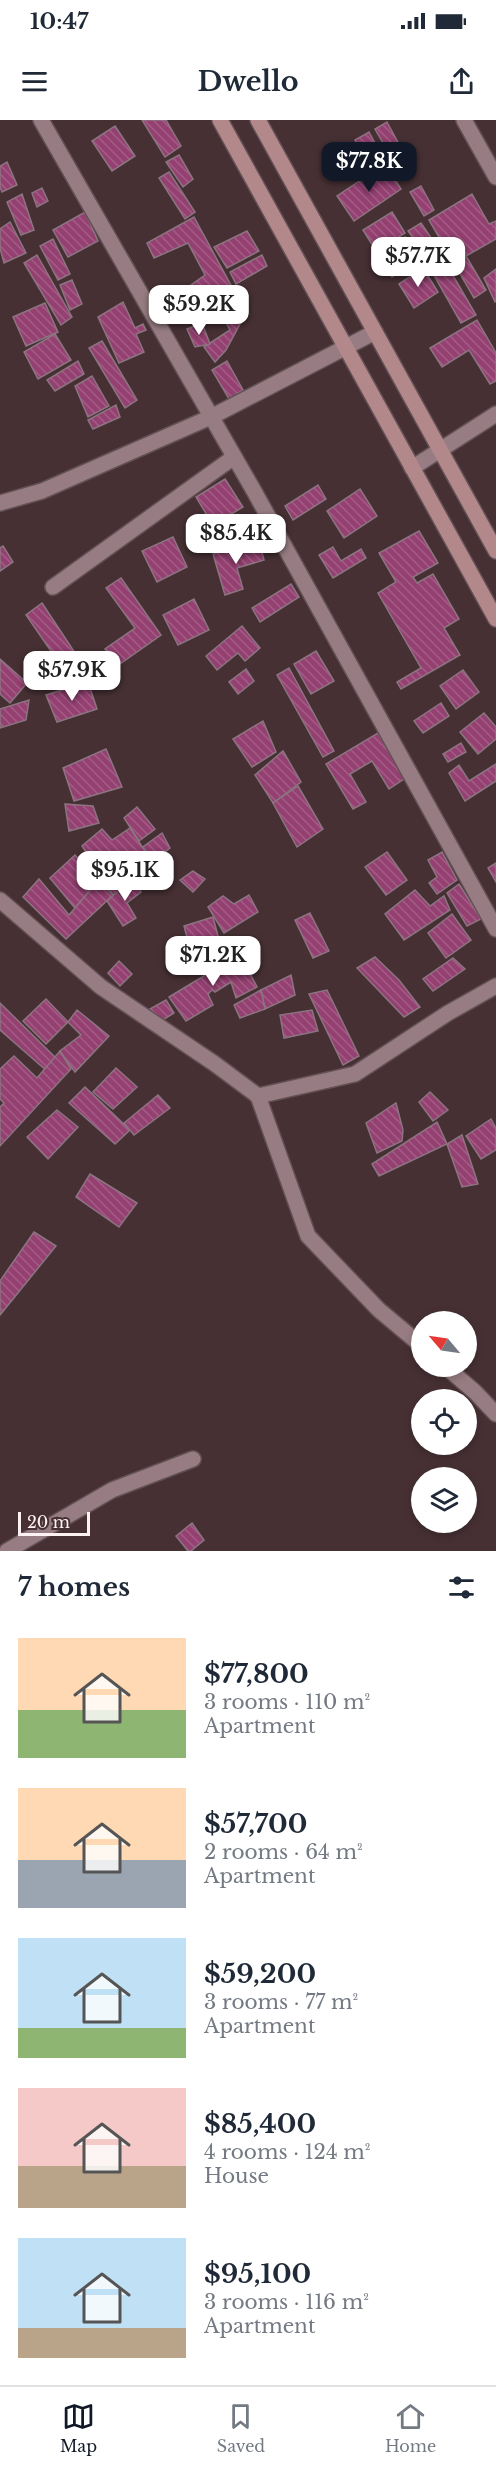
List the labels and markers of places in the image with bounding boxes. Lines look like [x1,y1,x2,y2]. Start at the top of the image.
pin: $77.8K [320,142,418,193]
pin: $57.7K [369,237,467,288]
pin: $59.2K [150,285,248,336]
pin: $85.4K [187,514,285,565]
pin: $57.9K [23,651,121,702]
pin: $95.1K [76,851,174,902]
pin: $71.2K [164,936,262,987]

